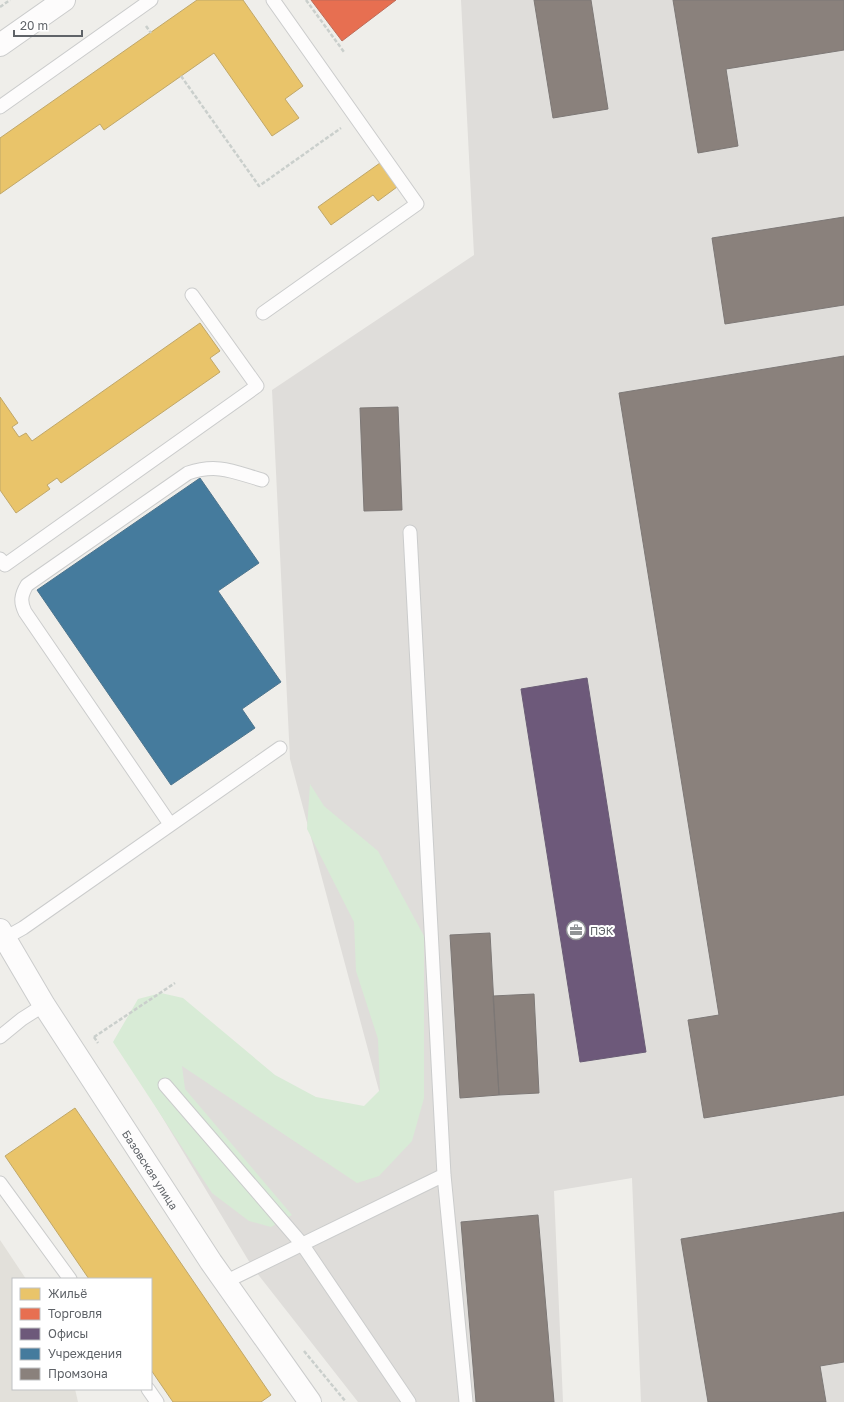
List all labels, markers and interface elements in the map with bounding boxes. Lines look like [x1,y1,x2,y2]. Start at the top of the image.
scale bar [14,12,82,38]
text: 20 m [20,18,48,33]
office icon: ПЭК [565,919,587,941]
place label: ПЭК [590,924,614,937]
street label: Базовская улица [120,1127,181,1211]
legend [12,1278,152,1390]
text: Жильё [48,1286,87,1301]
text: Торговля [48,1306,102,1321]
text: Офисы [48,1326,88,1341]
text: Учреждения [48,1346,122,1361]
text: Промзона [48,1366,108,1381]

